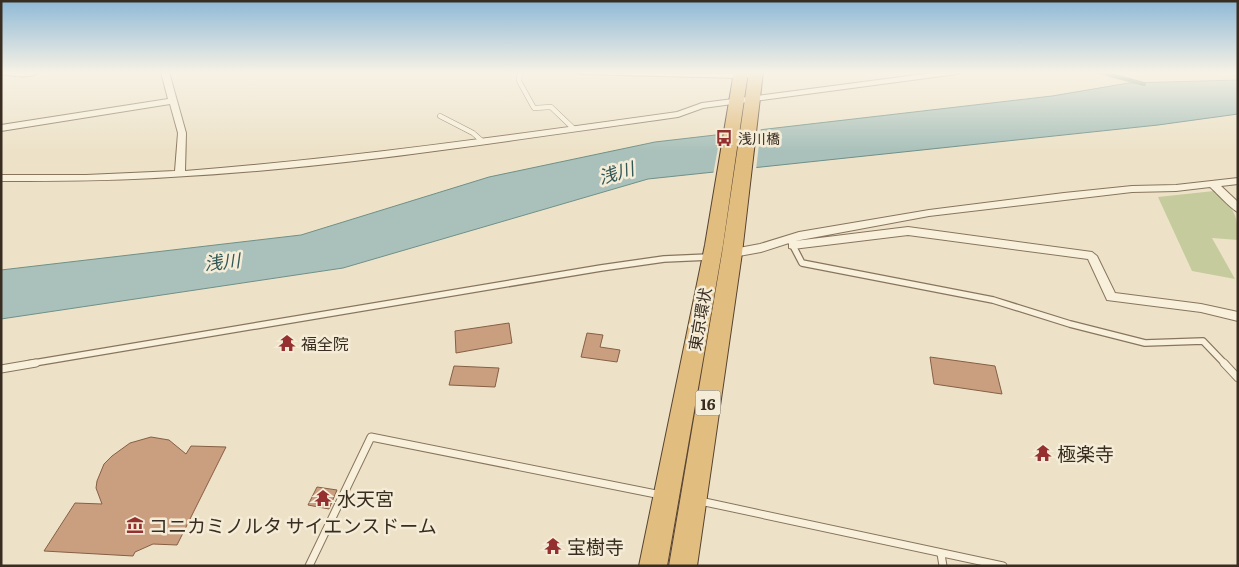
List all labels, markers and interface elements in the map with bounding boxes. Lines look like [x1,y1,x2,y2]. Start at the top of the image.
bus stop icon: 浅川橋 [714,128,734,148]
place label: 浅川橋 [738,128,780,148]
water label: 浅川 [595,154,639,190]
water label: 浅川 [203,245,243,276]
street label: 東京環状 [682,285,716,353]
place label: 福全院 [301,331,349,355]
temple icon: 福全院 [277,333,297,353]
road number: 16 [696,390,720,416]
place label: 極楽寺 [1057,439,1114,467]
temple icon: 極楽寺 [1033,443,1053,463]
place label: 水天宮 [337,484,394,512]
temple icon: 水天宮 [313,488,333,508]
place label: コニカミノルタ サイエンスドーム [149,511,437,539]
museum icon: コニカミノルタ サイエンスドーム [125,515,145,535]
place label: 宝樹寺 [567,532,624,560]
temple icon: 宝樹寺 [543,536,563,556]

